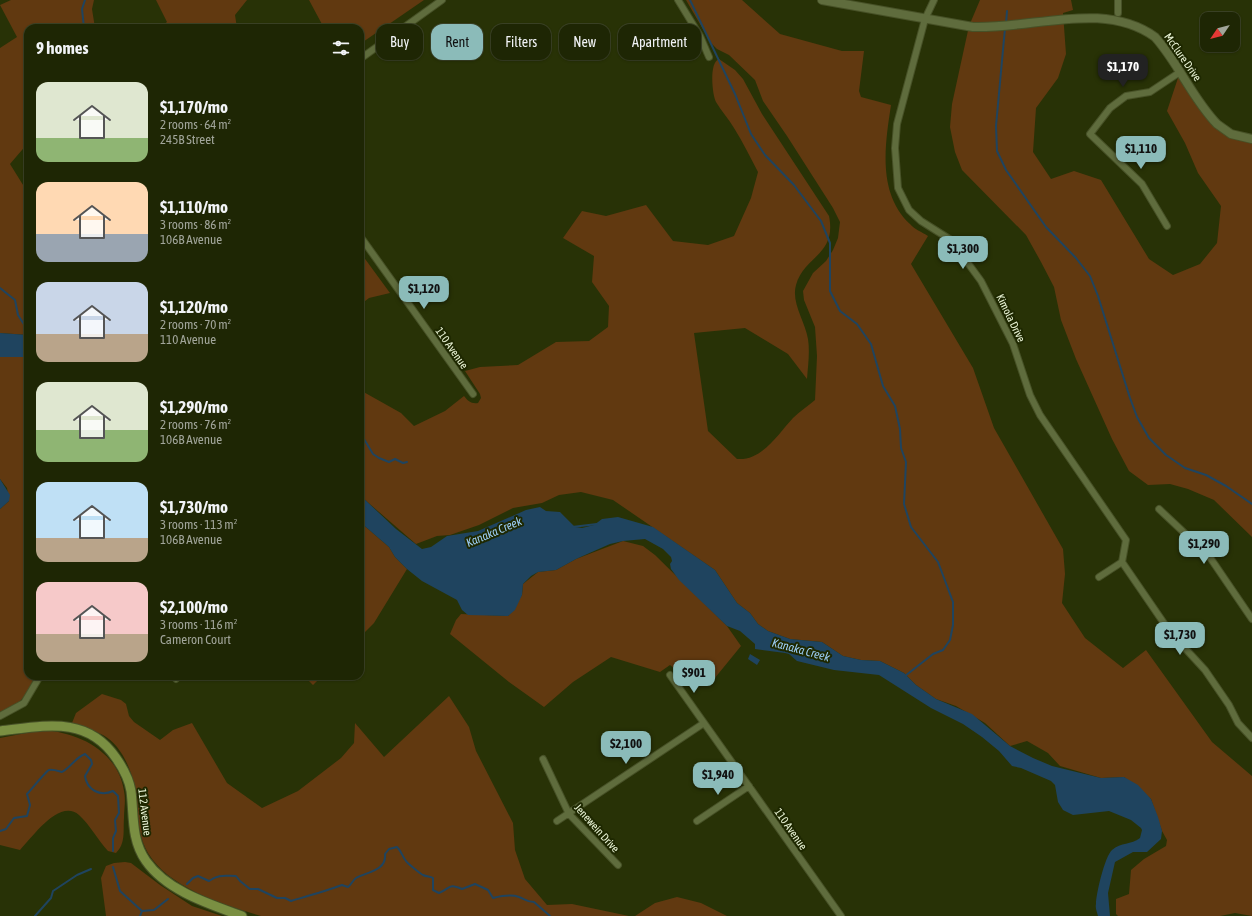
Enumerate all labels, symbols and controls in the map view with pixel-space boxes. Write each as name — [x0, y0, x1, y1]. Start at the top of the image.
north arrow — [1200, 12, 1240, 52]
map controls — [1200, 12, 1240, 52]
chip: Buy — [376, 24, 423, 60]
chip: Rent — [431, 24, 483, 60]
chip: Filters — [491, 24, 551, 60]
chip: New — [559, 24, 610, 60]
chip: Apartment — [618, 24, 701, 60]
street label: McClure Drive — [1162, 31, 1204, 83]
icon: filters — [330, 37, 352, 59]
text: 9 homes — [36, 38, 89, 58]
pin: $1,170 — [1090, 54, 1156, 88]
text: $1,170 — [1107, 59, 1139, 74]
text: $1,170/mo — [160, 97, 228, 117]
icon: home — [68, 98, 116, 146]
text: 2 rooms · 64 m² — [160, 117, 231, 132]
text: 245B Street — [160, 132, 215, 147]
pin: $1,110 — [1108, 136, 1174, 170]
text: $1,110 — [1125, 141, 1157, 156]
text: $1,110/mo — [160, 197, 228, 217]
icon: home — [68, 198, 116, 246]
text: 3 rooms · 86 m² — [160, 217, 231, 232]
text: 106B Avenue — [160, 232, 222, 247]
pin: $1,300 — [930, 236, 996, 270]
text: $1,300 — [947, 241, 979, 256]
pin: $1,120 — [391, 276, 457, 310]
text: $1,120 — [408, 281, 440, 296]
street label: Kimola Drive — [994, 292, 1028, 344]
text: $1,120/mo — [160, 297, 228, 317]
icon: home — [68, 298, 116, 346]
text: 2 rooms · 70 m² — [160, 317, 231, 332]
street label: 110 Avenue — [433, 325, 471, 371]
text: 110 Avenue — [160, 332, 216, 347]
text: $1,290/mo — [160, 397, 228, 417]
icon: home — [68, 398, 116, 446]
text: 2 rooms · 76 m² — [160, 417, 231, 432]
text: 106B Avenue — [160, 432, 222, 447]
text: $1,730/mo — [160, 497, 228, 517]
icon: home — [68, 498, 116, 546]
water label: Kanaka Creek — [464, 514, 525, 550]
text: 3 rooms · 113 m² — [160, 517, 237, 532]
pin: $1,290 — [1171, 531, 1237, 565]
text: 106B Avenue — [160, 532, 222, 547]
text: $1,290 — [1188, 536, 1220, 551]
text: $2,100/mo — [160, 597, 228, 617]
icon: home — [68, 598, 116, 646]
text: 3 rooms · 116 m² — [160, 617, 237, 632]
pin: $1,730 — [1147, 622, 1213, 656]
text: $1,730 — [1164, 627, 1196, 642]
text: Cameron Court — [160, 632, 231, 647]
water label: Kanaka Creek — [770, 636, 832, 665]
pin: $901 — [670, 660, 718, 694]
text: $901 — [682, 665, 706, 680]
pin: $2,100 — [593, 731, 659, 765]
text: $2,100 — [610, 736, 642, 751]
pin: $1,940 — [685, 762, 751, 796]
text: $1,940 — [702, 767, 734, 782]
street label: 112 Avenue — [136, 788, 154, 836]
street label: Jenewein Drive — [572, 801, 622, 855]
street label: 110 Avenue — [772, 806, 810, 852]

